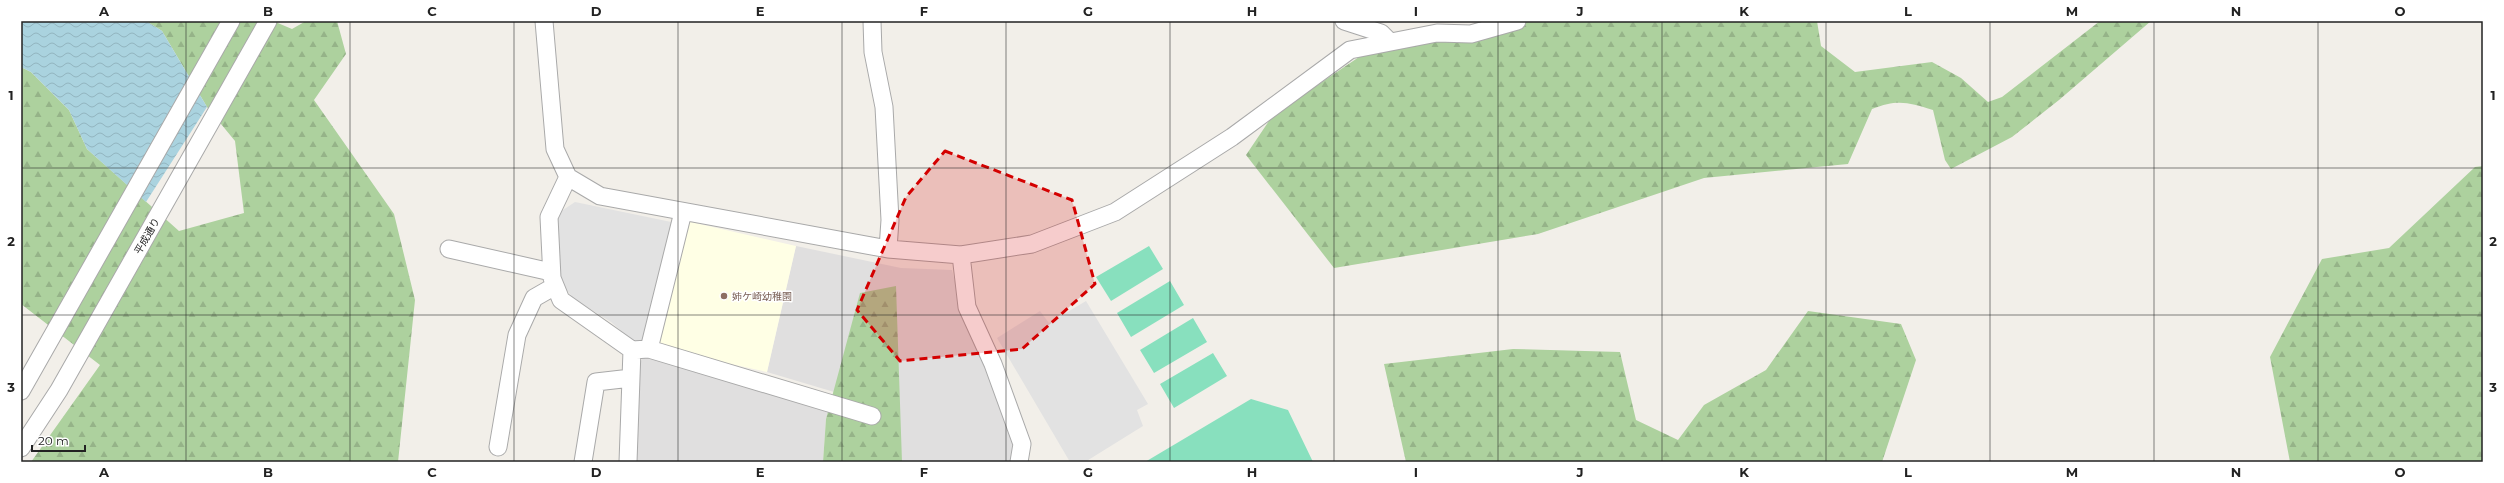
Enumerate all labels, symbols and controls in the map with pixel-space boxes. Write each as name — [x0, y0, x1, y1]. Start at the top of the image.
text: A — [98, 3, 110, 19]
text: B — [263, 3, 273, 19]
text: C — [427, 3, 437, 19]
text: D — [591, 3, 602, 19]
text: E — [756, 3, 765, 19]
text: F — [920, 3, 928, 19]
text: G — [1083, 3, 1093, 19]
text: H — [1247, 3, 1257, 19]
text: I — [1414, 3, 1418, 19]
text: J — [1575, 3, 1584, 19]
text: K — [1739, 3, 1749, 19]
text: L — [1904, 3, 1912, 19]
text: M — [2066, 3, 2078, 19]
text: N — [2231, 3, 2241, 19]
text: O — [2395, 3, 2406, 19]
text: 1 — [8, 87, 14, 103]
text: 1 — [2490, 87, 2496, 103]
street label: 平成通り — [131, 215, 163, 257]
text: 2 — [7, 233, 15, 249]
text: 2 — [2489, 233, 2497, 249]
place label: 姉ケ崎幼稚園 — [732, 290, 792, 303]
marker: 姉ケ崎幼稚園 — [719, 291, 729, 301]
text: 3 — [6, 379, 15, 395]
text: 3 — [2488, 379, 2497, 395]
scale bar — [32, 427, 85, 453]
text: 20 m — [38, 433, 69, 448]
text: A — [98, 464, 110, 480]
text: B — [263, 464, 273, 480]
text: C — [427, 464, 437, 480]
text: D — [591, 464, 602, 480]
text: E — [756, 464, 765, 480]
text: F — [920, 464, 928, 480]
text: G — [1083, 464, 1093, 480]
text: H — [1247, 464, 1257, 480]
text: I — [1414, 464, 1418, 480]
text: J — [1575, 464, 1584, 480]
text: K — [1739, 464, 1749, 480]
text: L — [1904, 464, 1912, 480]
text: M — [2066, 464, 2078, 480]
text: N — [2231, 464, 2241, 480]
text: O — [2395, 464, 2406, 480]

